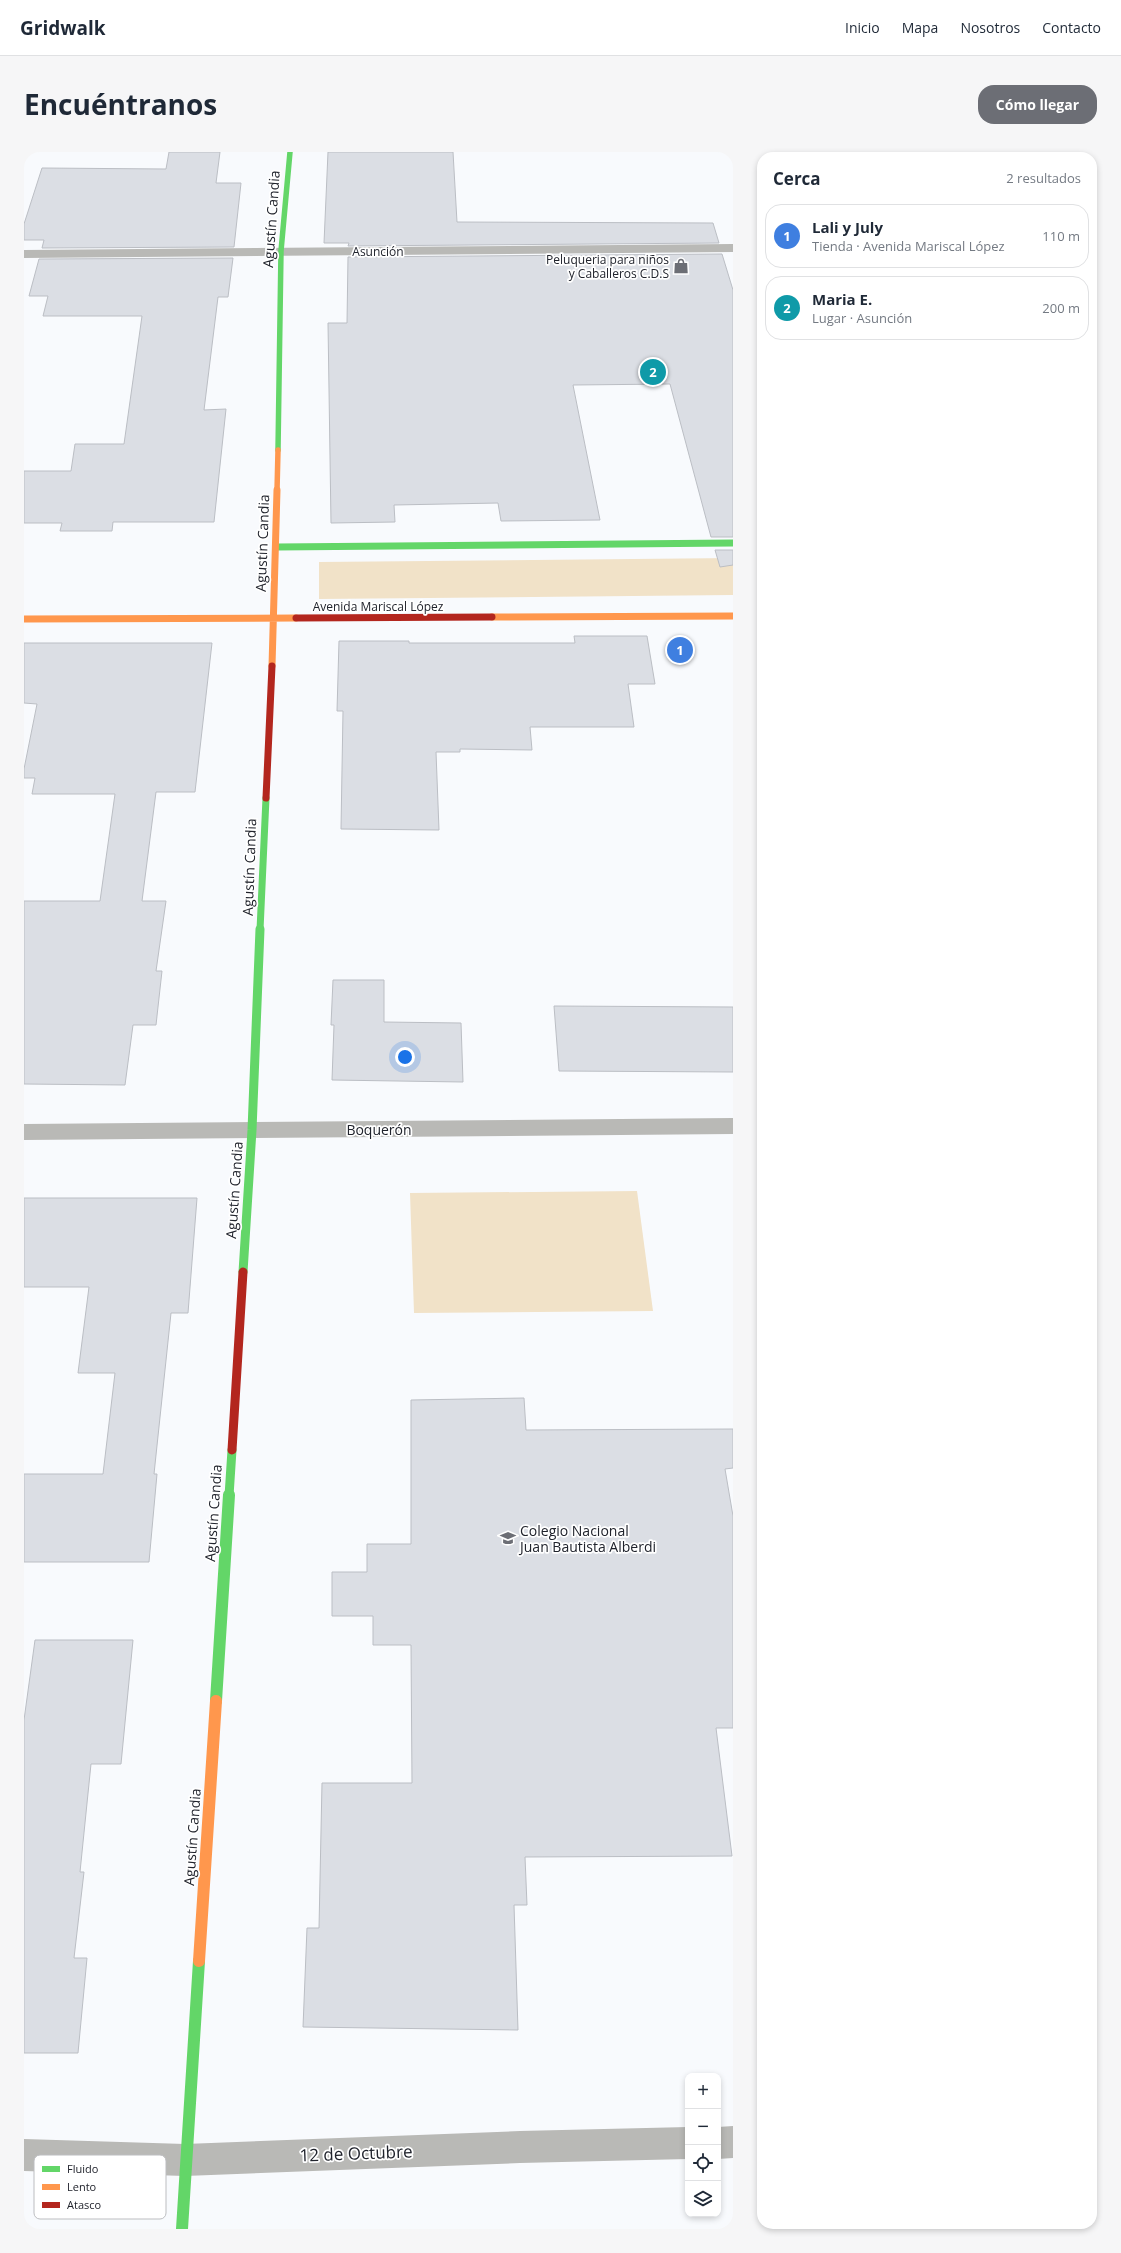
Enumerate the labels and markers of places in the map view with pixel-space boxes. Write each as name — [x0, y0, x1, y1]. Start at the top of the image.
place label: Peluqueria para niños y Caballeros C.D.S — [546, 251, 669, 282]
shop icon: Peluqueria para niños y Caballeros C.D.S — [672, 257, 690, 275]
pin: 2 — [640, 357, 666, 387]
pin: 1 — [667, 635, 693, 665]
place label: Colegio Nacional Juan Bautista Alberdi — [518, 1521, 656, 1556]
school or university icon: Colegio Nacional Juan Bautista Alberdi — [499, 1529, 517, 1547]

